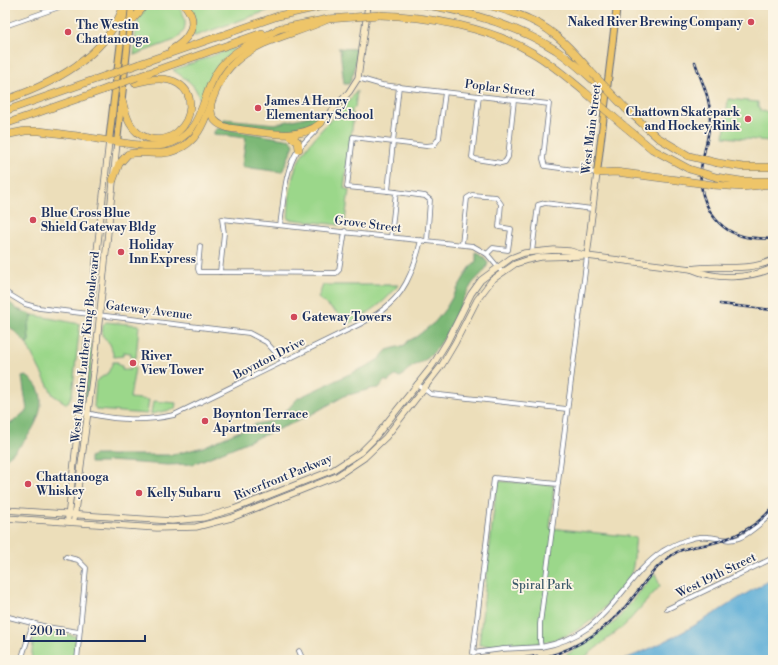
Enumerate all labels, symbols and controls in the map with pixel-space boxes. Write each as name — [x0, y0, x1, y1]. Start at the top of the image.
place label: Naked River Brewing Company — [568, 15, 744, 30]
marker: Naked River Brewing Company — [746, 17, 756, 27]
place label: The Westin Chattanooga — [76, 18, 149, 47]
marker: The Westin Chattanooga — [63, 27, 73, 37]
street label: Poplar Street — [464, 77, 537, 100]
street label: West Main Street — [578, 82, 605, 176]
place label: James A Henry Elementary School — [264, 94, 373, 123]
marker: James A Henry Elementary School — [253, 103, 263, 113]
place label: Chattown Skatepark and Hockey Rink — [626, 105, 741, 134]
marker: Chattown Skatepark and Hockey Rink — [743, 114, 753, 124]
place label: Blue Cross Blue Shield Gateway Bldg — [41, 206, 157, 235]
street label: Grove Street — [334, 213, 403, 236]
marker: Blue Cross Blue Shield Gateway Bldg — [28, 215, 38, 225]
place label: Holiday Inn Express — [129, 238, 196, 267]
marker: Holiday Inn Express — [116, 247, 126, 257]
street label: West Martin Luther King Boulevard — [68, 250, 103, 444]
street label: Gateway Avenue — [105, 298, 193, 323]
place label: Gateway Towers — [302, 310, 392, 325]
marker: Gateway Towers — [289, 312, 299, 322]
street label: Boynton Drive — [230, 334, 308, 384]
place label: River View Tower — [140, 349, 204, 378]
marker: River View Tower — [128, 358, 138, 368]
place label: Boynton Terrace Apartments — [212, 407, 309, 436]
marker: Boynton Terrace Apartments — [200, 416, 210, 426]
street label: Riverfront Parkway — [232, 451, 335, 504]
place label: Chattanooga Whiskey — [35, 470, 109, 499]
marker: Chattanooga Whiskey — [23, 479, 33, 489]
place label: Kelly Subaru — [147, 486, 221, 501]
marker: Kelly Subaru — [134, 488, 144, 498]
street label: West 19th Street — [673, 549, 759, 602]
park label: Spiral Park — [512, 578, 573, 593]
scale bar — [24, 617, 145, 643]
text: 200 m — [30, 624, 66, 639]

